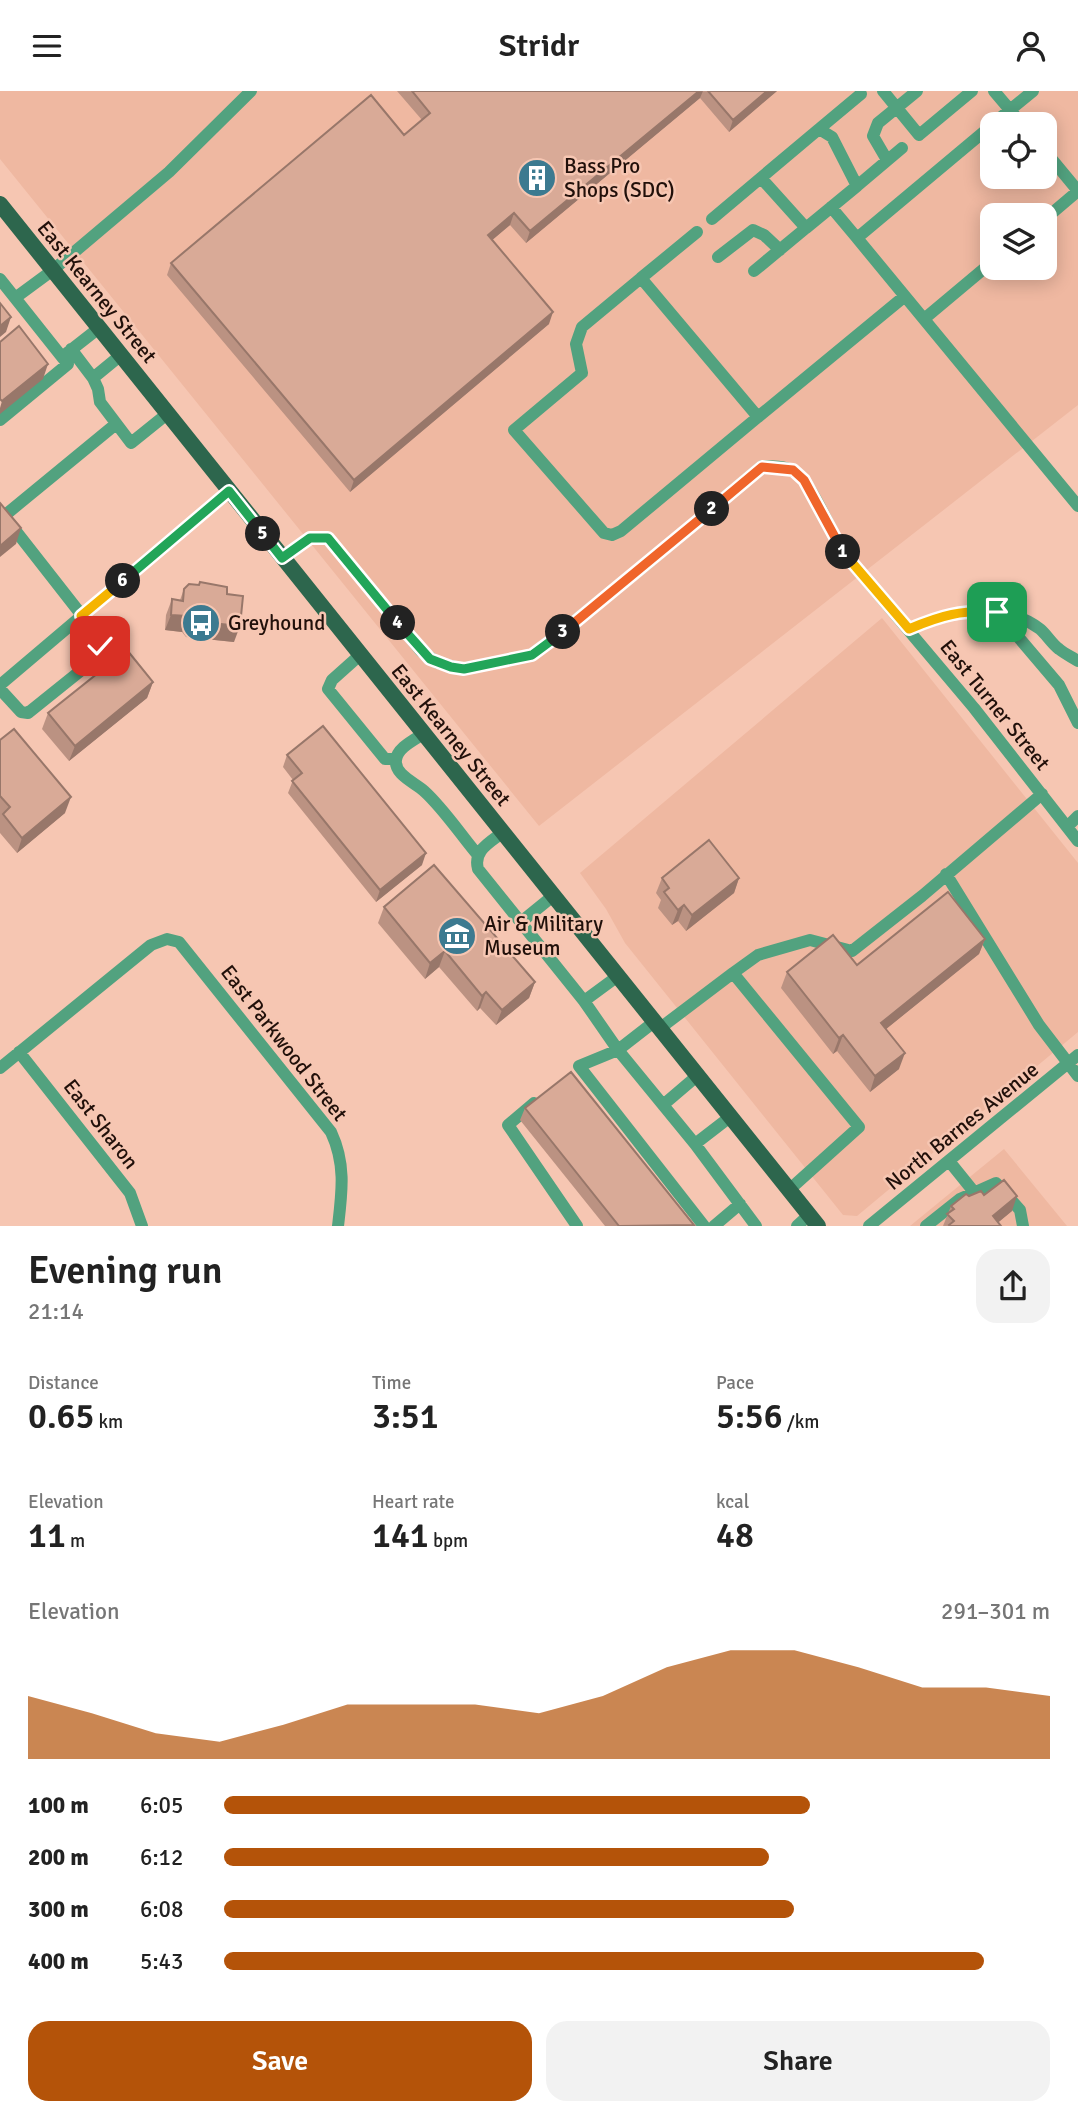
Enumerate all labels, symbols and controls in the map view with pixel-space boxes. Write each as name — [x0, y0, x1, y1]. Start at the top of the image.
text: Stridr — [499, 26, 579, 65]
icon: menu — [28, 27, 66, 65]
icon: person — [1012, 27, 1050, 65]
map controls — [980, 112, 1057, 280]
button: locate — [980, 112, 1057, 189]
place label: Bass Pro Shops (SDC) — [564, 153, 675, 203]
building icon: Bass Pro Shops (SDC) — [516, 157, 558, 199]
button: layers — [980, 203, 1057, 280]
street label: East Kearney Street — [32, 216, 162, 368]
pin: 2 — [694, 491, 730, 527]
text: 2 — [706, 496, 717, 520]
pin: 5 — [246, 517, 280, 551]
text: 5 — [257, 521, 268, 545]
pin: 1 — [826, 535, 860, 569]
text: 1 — [837, 539, 848, 563]
pin: 6 — [106, 563, 140, 599]
text: 6 — [117, 568, 128, 592]
pin — [967, 582, 1027, 642]
icon: arrive — [978, 593, 1016, 631]
bus stop icon: Greyhound — [180, 602, 222, 644]
pin: 4 — [380, 605, 416, 641]
place label: Greyhound — [228, 610, 325, 636]
text: 4 — [392, 610, 403, 634]
pin: 3 — [546, 615, 580, 649]
pin — [70, 616, 130, 676]
text: 3 — [557, 619, 568, 643]
icon: check — [81, 627, 119, 665]
street label: East Turner Street — [934, 635, 1056, 775]
street label: East Kearney Street — [386, 659, 516, 811]
place label: Air & Military Museum — [484, 911, 603, 961]
museum icon: Air & Military Museum — [436, 915, 478, 957]
street label: East Parkwood Street — [215, 960, 353, 1126]
street label: North Barnes Avenue — [880, 1056, 1044, 1196]
street label: East Sharon — [58, 1074, 144, 1174]
text: Evening run — [28, 1247, 222, 1294]
button: share — [976, 1249, 1050, 1323]
text: 21:14 — [28, 1297, 84, 1326]
text: Distance — [28, 1371, 99, 1395]
text: Time — [372, 1371, 411, 1395]
text: Pace — [716, 1371, 754, 1395]
text: 0.65 — [28, 1395, 94, 1438]
text: 3:51 — [372, 1395, 439, 1438]
text: 5:56 — [716, 1395, 783, 1438]
text: km — [94, 1410, 123, 1434]
text: /km — [783, 1410, 819, 1434]
text: Elevation — [28, 1490, 104, 1514]
text: Heart rate — [372, 1490, 454, 1514]
text: kcal — [716, 1490, 749, 1514]
text: 11 — [28, 1514, 66, 1557]
text: 141 — [372, 1514, 429, 1557]
text: 48 — [716, 1514, 754, 1557]
text: m — [66, 1529, 85, 1553]
text: bpm — [429, 1529, 468, 1553]
text: Elevation — [28, 1597, 120, 1626]
text: 291–301 m — [941, 1597, 1050, 1626]
text: 100 m — [28, 1791, 89, 1820]
text: 6:05 — [140, 1791, 183, 1820]
text: 200 m — [28, 1843, 89, 1872]
text: 6:12 — [140, 1843, 183, 1872]
text: 300 m — [28, 1895, 89, 1924]
text: 6:08 — [140, 1895, 183, 1924]
text: 400 m — [28, 1947, 89, 1976]
text: 5:43 — [140, 1947, 183, 1976]
button: Save — [28, 2021, 532, 2101]
button: Share — [546, 2021, 1050, 2101]

